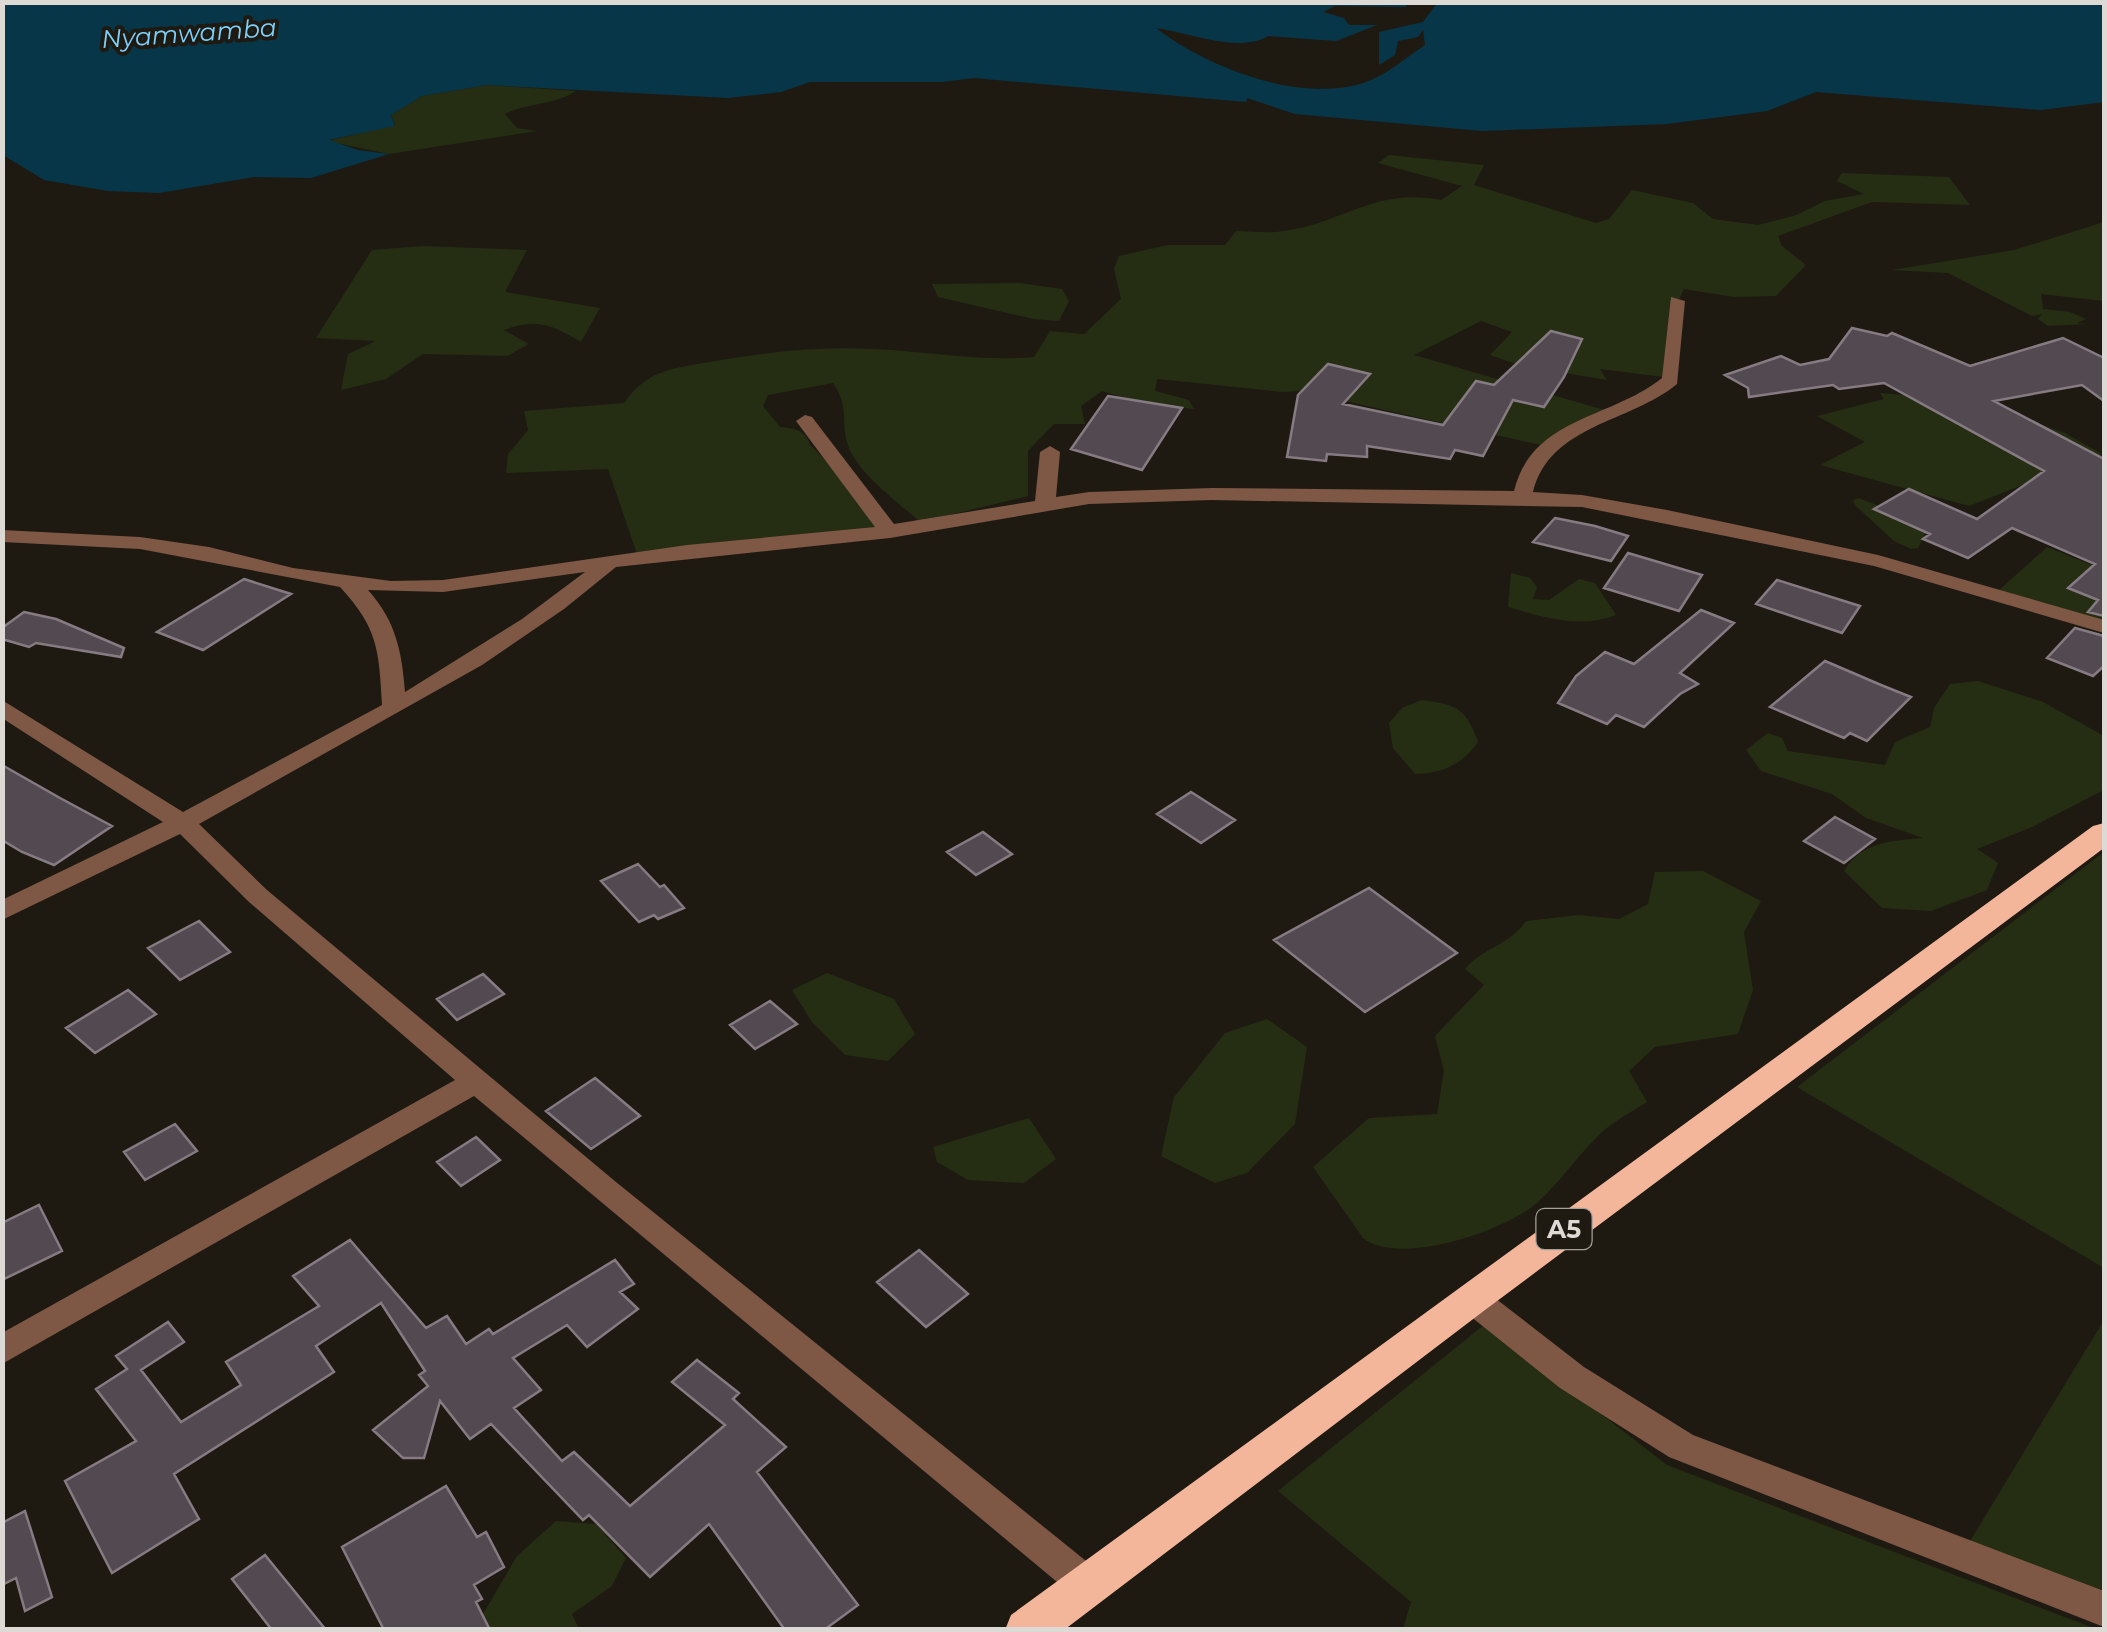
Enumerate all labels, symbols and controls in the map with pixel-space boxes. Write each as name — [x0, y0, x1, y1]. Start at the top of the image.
water label: Nyamwamba — [100, 12, 278, 54]
road number: A5 — [1536, 1209, 1592, 1249]

